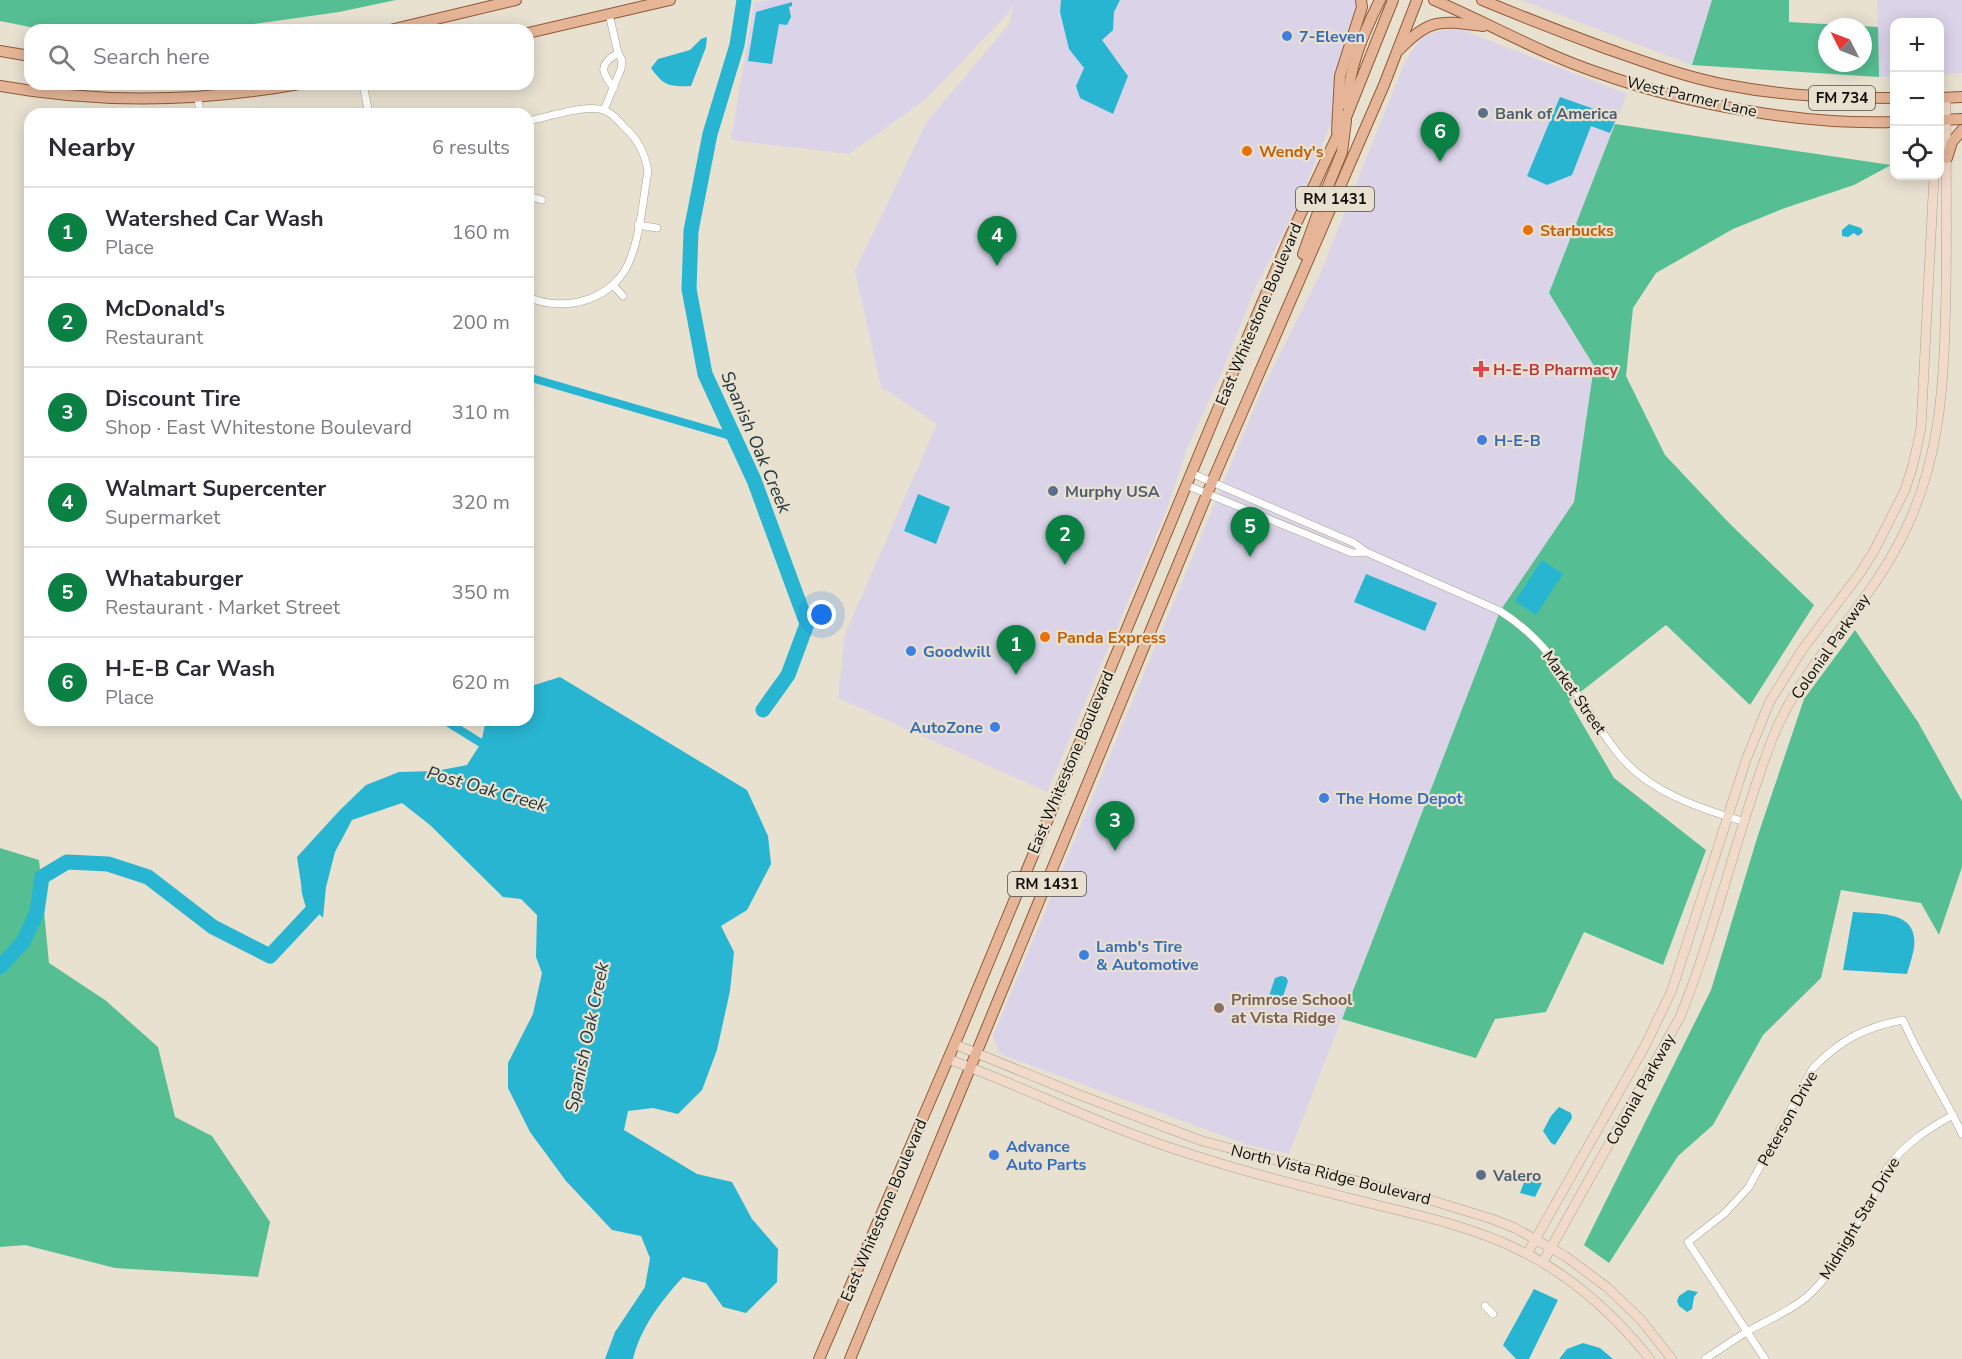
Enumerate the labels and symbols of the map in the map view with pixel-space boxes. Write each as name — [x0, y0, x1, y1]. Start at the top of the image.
north arrow — [1818, 18, 1872, 72]
place label: 7-Eleven — [1299, 26, 1365, 48]
marker: 7-Eleven — [1280, 29, 1294, 43]
street label: West Parmer Lane — [1624, 71, 1759, 123]
road number: FM 734 — [1809, 86, 1875, 110]
place label: Bank of America — [1495, 103, 1618, 125]
marker: Bank of America — [1476, 106, 1490, 120]
pin: 6 — [1420, 112, 1460, 162]
place label: Wendy's — [1259, 141, 1324, 163]
marker: Wendy's — [1240, 144, 1254, 158]
road number: RM 1431 — [1296, 187, 1374, 211]
pin: 4 — [978, 216, 1016, 266]
street label: East Whitestone Boulevard — [1210, 220, 1307, 409]
place label: Starbucks — [1540, 220, 1614, 242]
marker: Starbucks — [1521, 223, 1535, 237]
place label: H-E-B Pharmacy — [1493, 359, 1618, 381]
marker: H-E-B Pharmacy — [1474, 362, 1488, 376]
water label: Spanish Oak Creek — [715, 367, 797, 518]
place label: H-E-B — [1494, 430, 1541, 452]
marker: H-E-B — [1475, 433, 1489, 447]
place label: Murphy USA — [1065, 481, 1160, 503]
marker: Murphy USA — [1046, 484, 1060, 498]
pin: 5 — [1230, 508, 1270, 557]
pin: 2 — [1046, 516, 1084, 565]
street label: Colonial Parkway — [1786, 589, 1876, 704]
your location — [807, 600, 836, 629]
pin: 1 — [996, 626, 1036, 675]
place label: Panda Express — [1057, 627, 1166, 649]
marker: Panda Express — [1038, 630, 1052, 644]
place label: Goodwill — [923, 641, 991, 663]
marker: Goodwill — [904, 644, 918, 658]
street label: Market Street — [1537, 646, 1611, 739]
street label: East Whitestone Boulevard — [1022, 668, 1119, 857]
place label: AutoZone — [910, 717, 983, 739]
marker: AutoZone — [988, 720, 1002, 734]
water label: Post Oak Creek — [424, 760, 551, 818]
place label: The Home Depot — [1336, 788, 1463, 810]
marker: The Home Depot — [1317, 791, 1331, 805]
pin: 3 — [1096, 802, 1134, 851]
road number: RM 1431 — [1008, 872, 1086, 896]
place label: Lamb's Tire & Automotive — [1096, 936, 1199, 976]
marker: Lamb's Tire & Automotive — [1077, 948, 1091, 962]
water label: Spanish Oak Creek — [559, 959, 615, 1114]
place label: Primrose School at Vista Ridge — [1231, 989, 1352, 1029]
marker: Primrose School at Vista Ridge — [1212, 1001, 1226, 1015]
street label: Colonial Parkway — [1601, 1029, 1681, 1149]
street label: Peterson Drive — [1753, 1067, 1823, 1170]
street label: East Whitestone Boulevard — [835, 1116, 932, 1305]
place label: Advance Auto Parts — [1006, 1136, 1086, 1176]
street label: North Vista Ridge Boulevard — [1229, 1139, 1433, 1210]
marker: Advance Auto Parts — [987, 1148, 1001, 1162]
street label: Midnight Star Drive — [1815, 1153, 1905, 1284]
place label: Valero — [1492, 1165, 1541, 1187]
marker: Valero — [1474, 1168, 1488, 1182]

